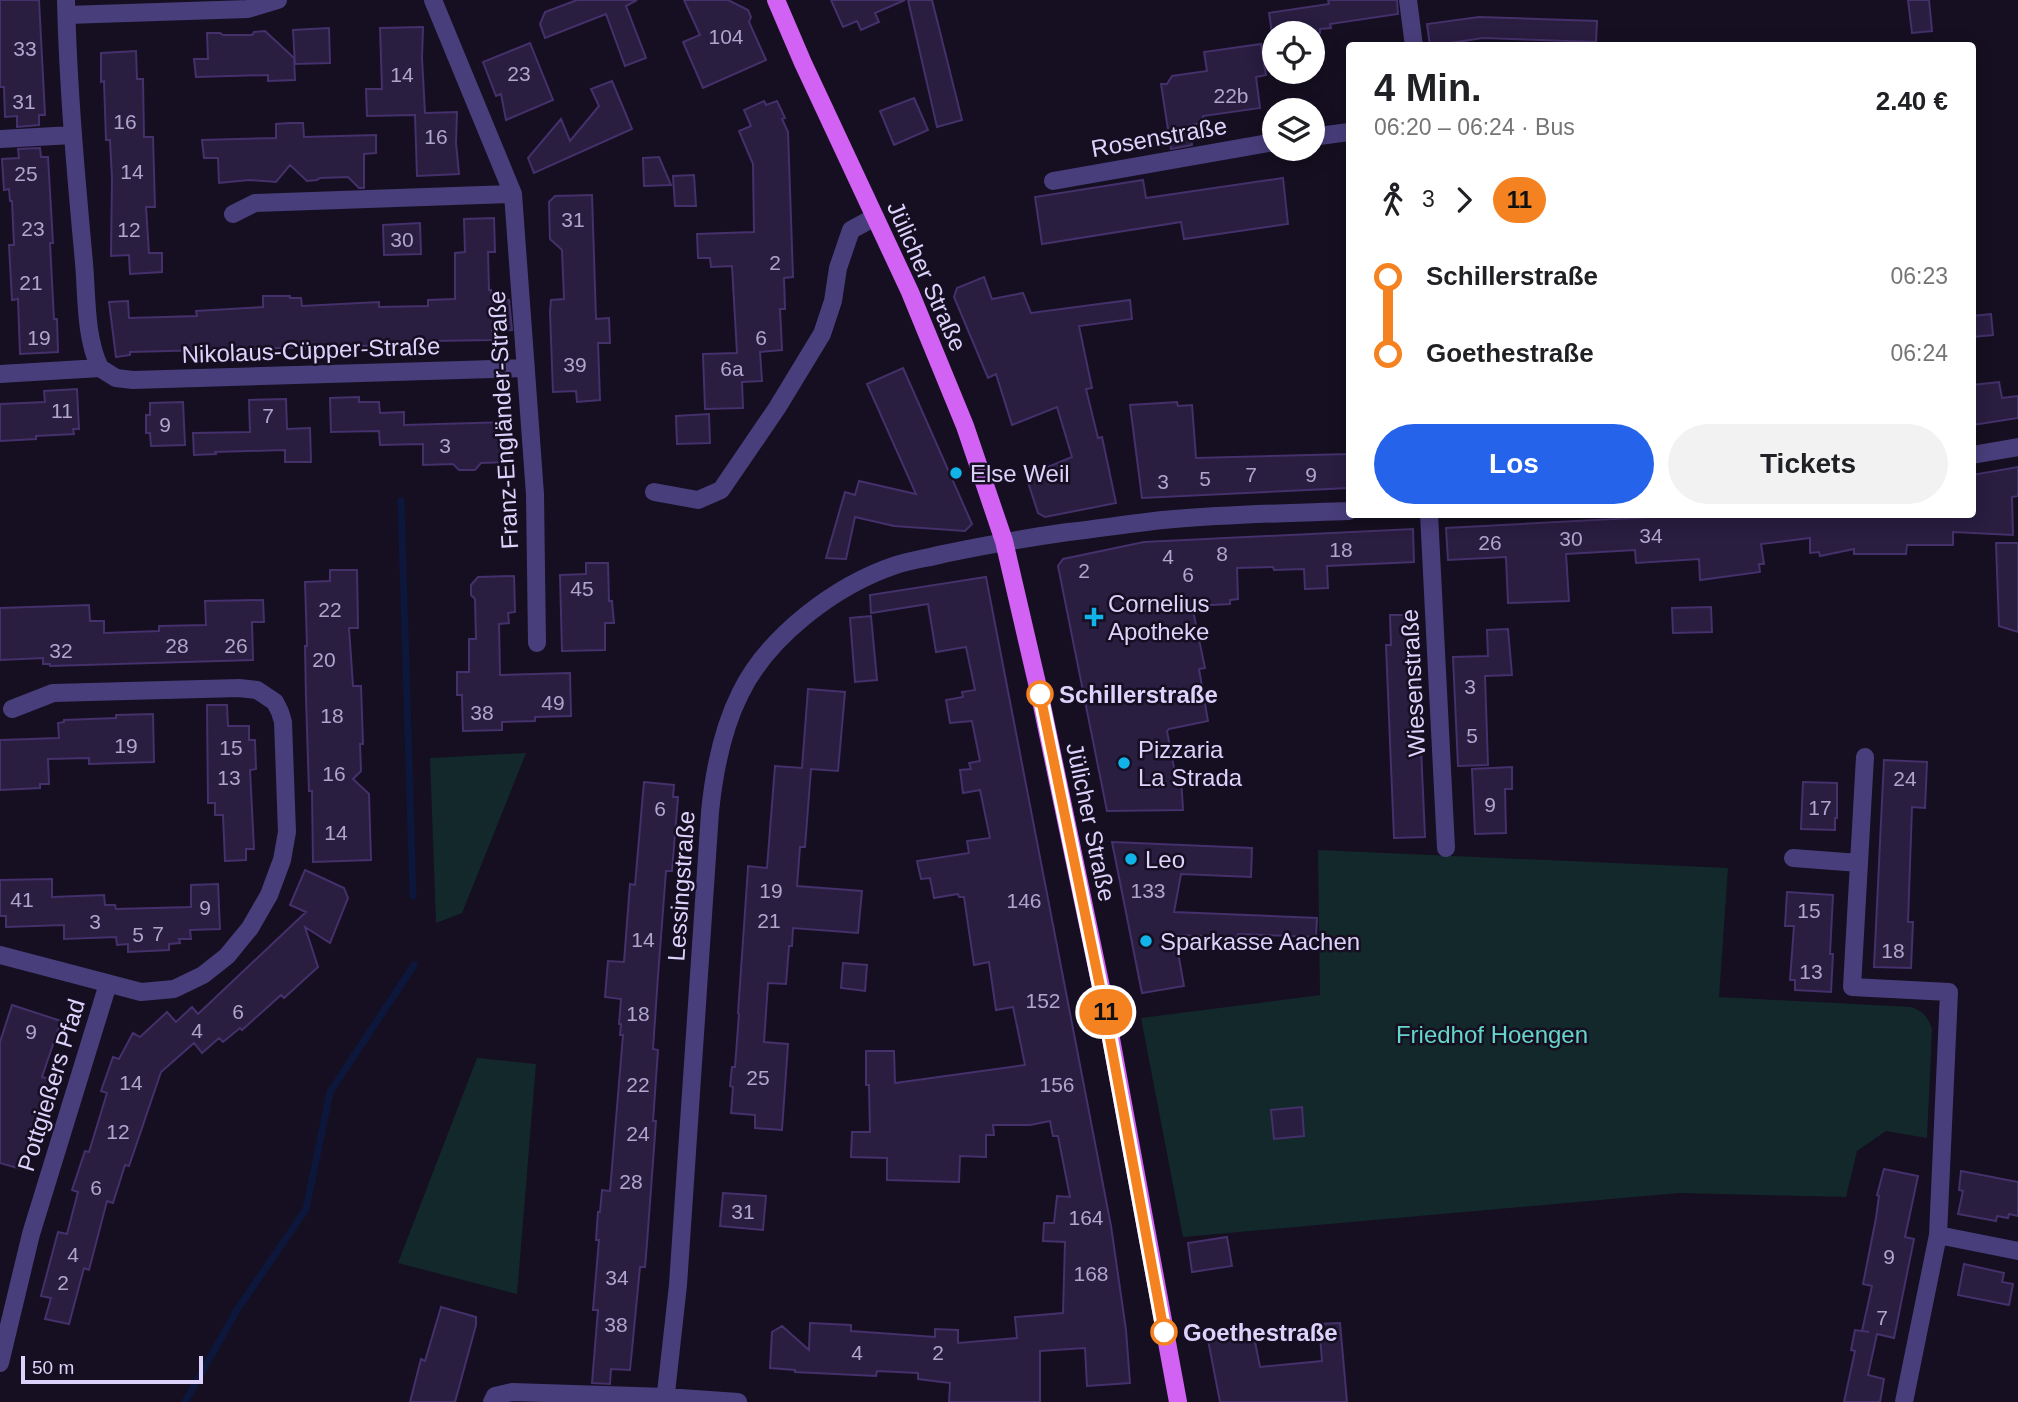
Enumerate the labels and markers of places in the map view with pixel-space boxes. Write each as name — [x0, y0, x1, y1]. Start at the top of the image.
place label: Else Weil — [970, 460, 1070, 487]
marker: Else Weil — [948, 465, 964, 481]
place label: Cornelius Apotheke — [1108, 590, 1209, 645]
marker: Cornelius Apotheke — [1086, 609, 1102, 625]
marker: Schillerstraße — [1027, 681, 1053, 707]
place label: Schillerstraße — [1059, 681, 1218, 708]
place label: Pizzaria La Strada — [1138, 736, 1243, 791]
marker: Pizzaria La Strada — [1116, 755, 1132, 771]
place label: Leo — [1145, 846, 1185, 873]
marker: Leo — [1123, 851, 1139, 867]
place label: Sparkasse Aachen — [1160, 928, 1360, 955]
marker: Sparkasse Aachen — [1138, 933, 1154, 949]
marker: Goethestraße — [1151, 1319, 1177, 1345]
place label: Goethestraße — [1183, 1319, 1338, 1346]

